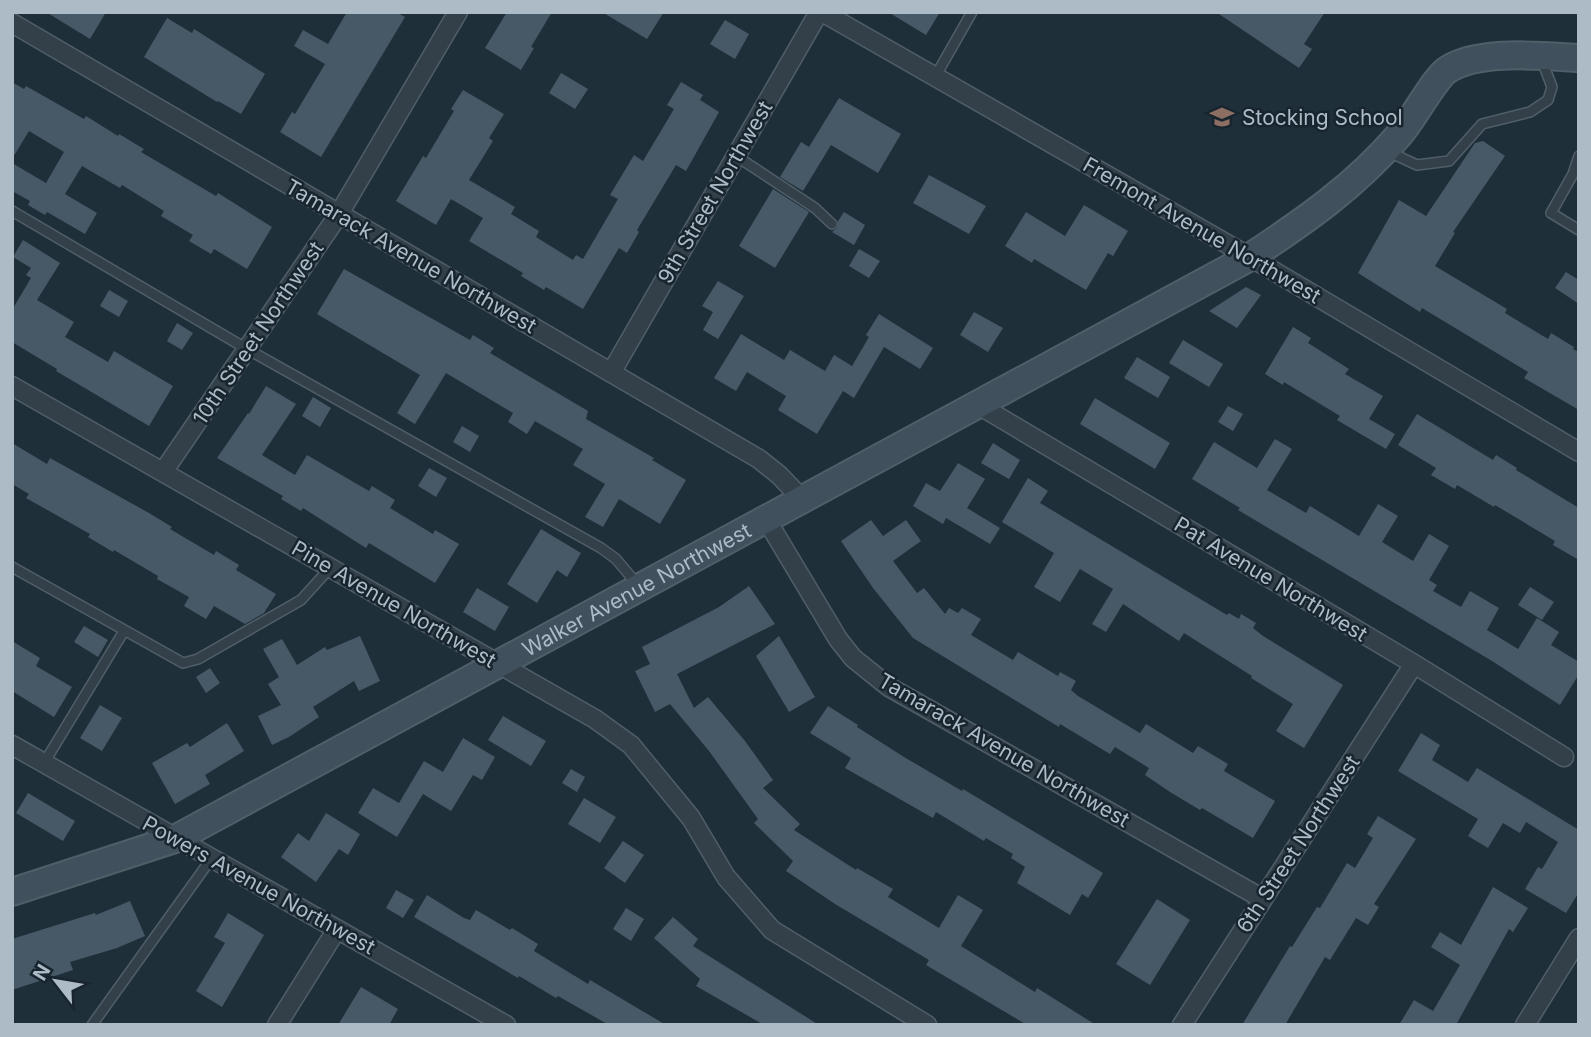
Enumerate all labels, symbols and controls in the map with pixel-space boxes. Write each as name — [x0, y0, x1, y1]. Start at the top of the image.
street label: 9th Street Northwest — [653, 96, 778, 288]
school or university icon: Stocking School — [1208, 103, 1236, 131]
place label: Stocking School — [1242, 105, 1403, 130]
street label: Fremont Avenue Northwest — [1079, 152, 1325, 308]
street label: Tamarack Avenue Northwest — [281, 174, 541, 338]
street label: 10th Street Northwest — [187, 237, 329, 429]
street label: Pat Avenue Northwest — [1170, 511, 1372, 647]
street label: Walker Avenue Northwest — [518, 517, 755, 661]
street label: Pine Avenue Northwest — [287, 535, 501, 673]
street label: Tamarack Avenue Northwest — [874, 668, 1134, 832]
street label: 6th Street Northwest — [1231, 751, 1365, 937]
street label: Powers Avenue Northwest — [138, 811, 380, 960]
north arrow — [21, 946, 91, 1016]
text: N — [28, 960, 55, 985]

